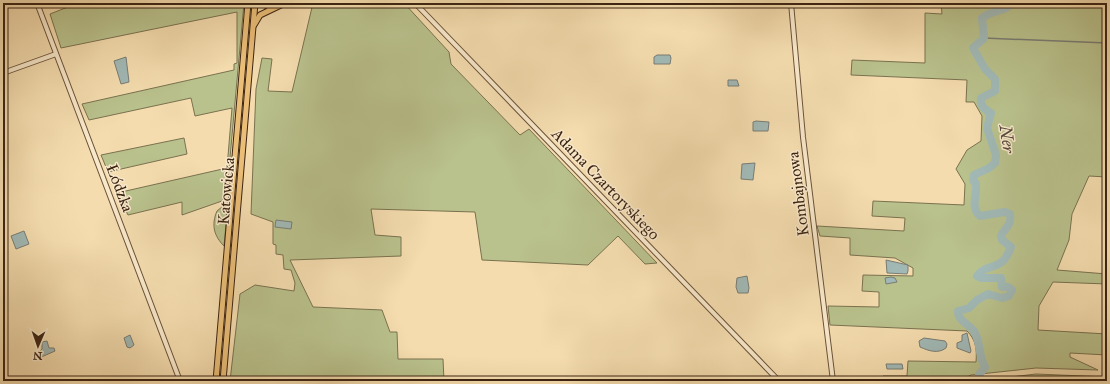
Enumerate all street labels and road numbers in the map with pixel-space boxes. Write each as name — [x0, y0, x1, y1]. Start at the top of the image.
street label: Adama Czartoryskiego — [547, 124, 664, 244]
street label: Kombajnowa — [783, 150, 813, 237]
street label: Katowicka — [214, 156, 238, 226]
street label: Łódzka — [102, 161, 138, 215]

